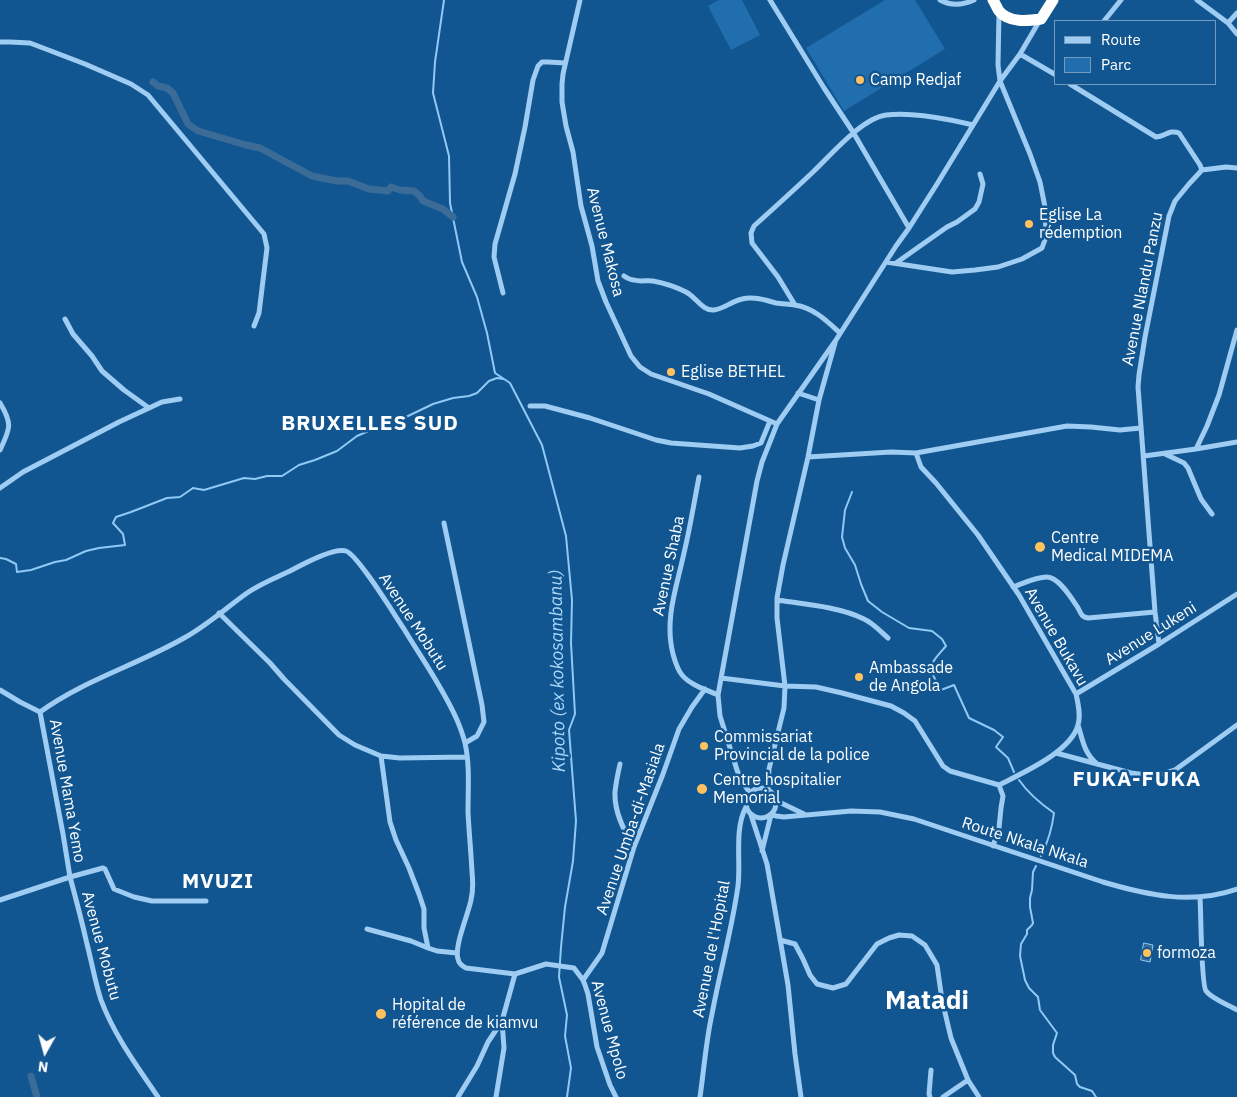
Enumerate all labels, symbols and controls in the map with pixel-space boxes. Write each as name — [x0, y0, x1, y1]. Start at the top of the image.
legend — [1054, 20, 1217, 85]
text: Route — [1101, 30, 1141, 49]
text: Parc — [1101, 55, 1131, 74]
place label: Camp Redjaf — [870, 70, 961, 90]
marker: Camp Redjaf — [854, 74, 866, 86]
street label: Avenue Makosa — [582, 185, 628, 299]
place label: Eglise La rédemption — [1039, 205, 1122, 243]
street label: Avenue Nlandu Panzu — [1119, 210, 1167, 368]
marker: Eglise La rédemption — [1023, 218, 1035, 230]
place label: Eglise BETHEL — [681, 362, 785, 382]
marker: Eglise BETHEL — [665, 366, 677, 378]
district label: BRUXELLES SUD — [280, 411, 460, 437]
street label: Avenue Shaba — [649, 514, 689, 618]
place label: Centre Medical MIDEMA — [1051, 528, 1173, 566]
marker: Centre Medical MIDEMA — [1033, 540, 1047, 554]
water label: Kipoto (ex kokosambanu) — [545, 569, 571, 773]
street label: Avenue Mobutu — [374, 570, 452, 674]
street label: Avenue Bukavu — [1020, 584, 1092, 690]
street label: Avenue Lukeni — [1102, 598, 1200, 670]
place label: Ambassade de Angola — [869, 658, 953, 696]
marker: Ambassade de Angola — [853, 671, 865, 683]
street label: Avenue Mama Yemo — [45, 718, 89, 864]
place label: Commissariat Provincial de la police — [714, 727, 870, 765]
street label: Avenue Umba-di-Masiala — [593, 740, 669, 918]
marker: Commissariat Provincial de la police — [698, 740, 710, 752]
district label: FUKA-FUKA — [1071, 767, 1203, 793]
place label: Centre hospitalier Memorial — [713, 770, 841, 808]
marker: Centre hospitalier Memorial — [695, 782, 709, 796]
street label: Route Nkala Nkala — [959, 813, 1091, 873]
district label: MVUZI — [181, 869, 255, 895]
street label: Avenue de l'Hopital — [689, 879, 735, 1019]
street label: Avenue Mobutu — [77, 889, 125, 1003]
place label: formoza — [1157, 943, 1216, 963]
marker: formoza — [1141, 947, 1153, 959]
street label: Avenue Mpolo — [587, 978, 631, 1082]
district label: Matadi — [885, 985, 969, 1017]
place label: Hopital de référence de kiamvu — [392, 995, 538, 1033]
marker: Hopital de référence de kiamvu — [374, 1007, 388, 1021]
north arrow — [20, 1027, 70, 1077]
text: N — [37, 1057, 49, 1076]

